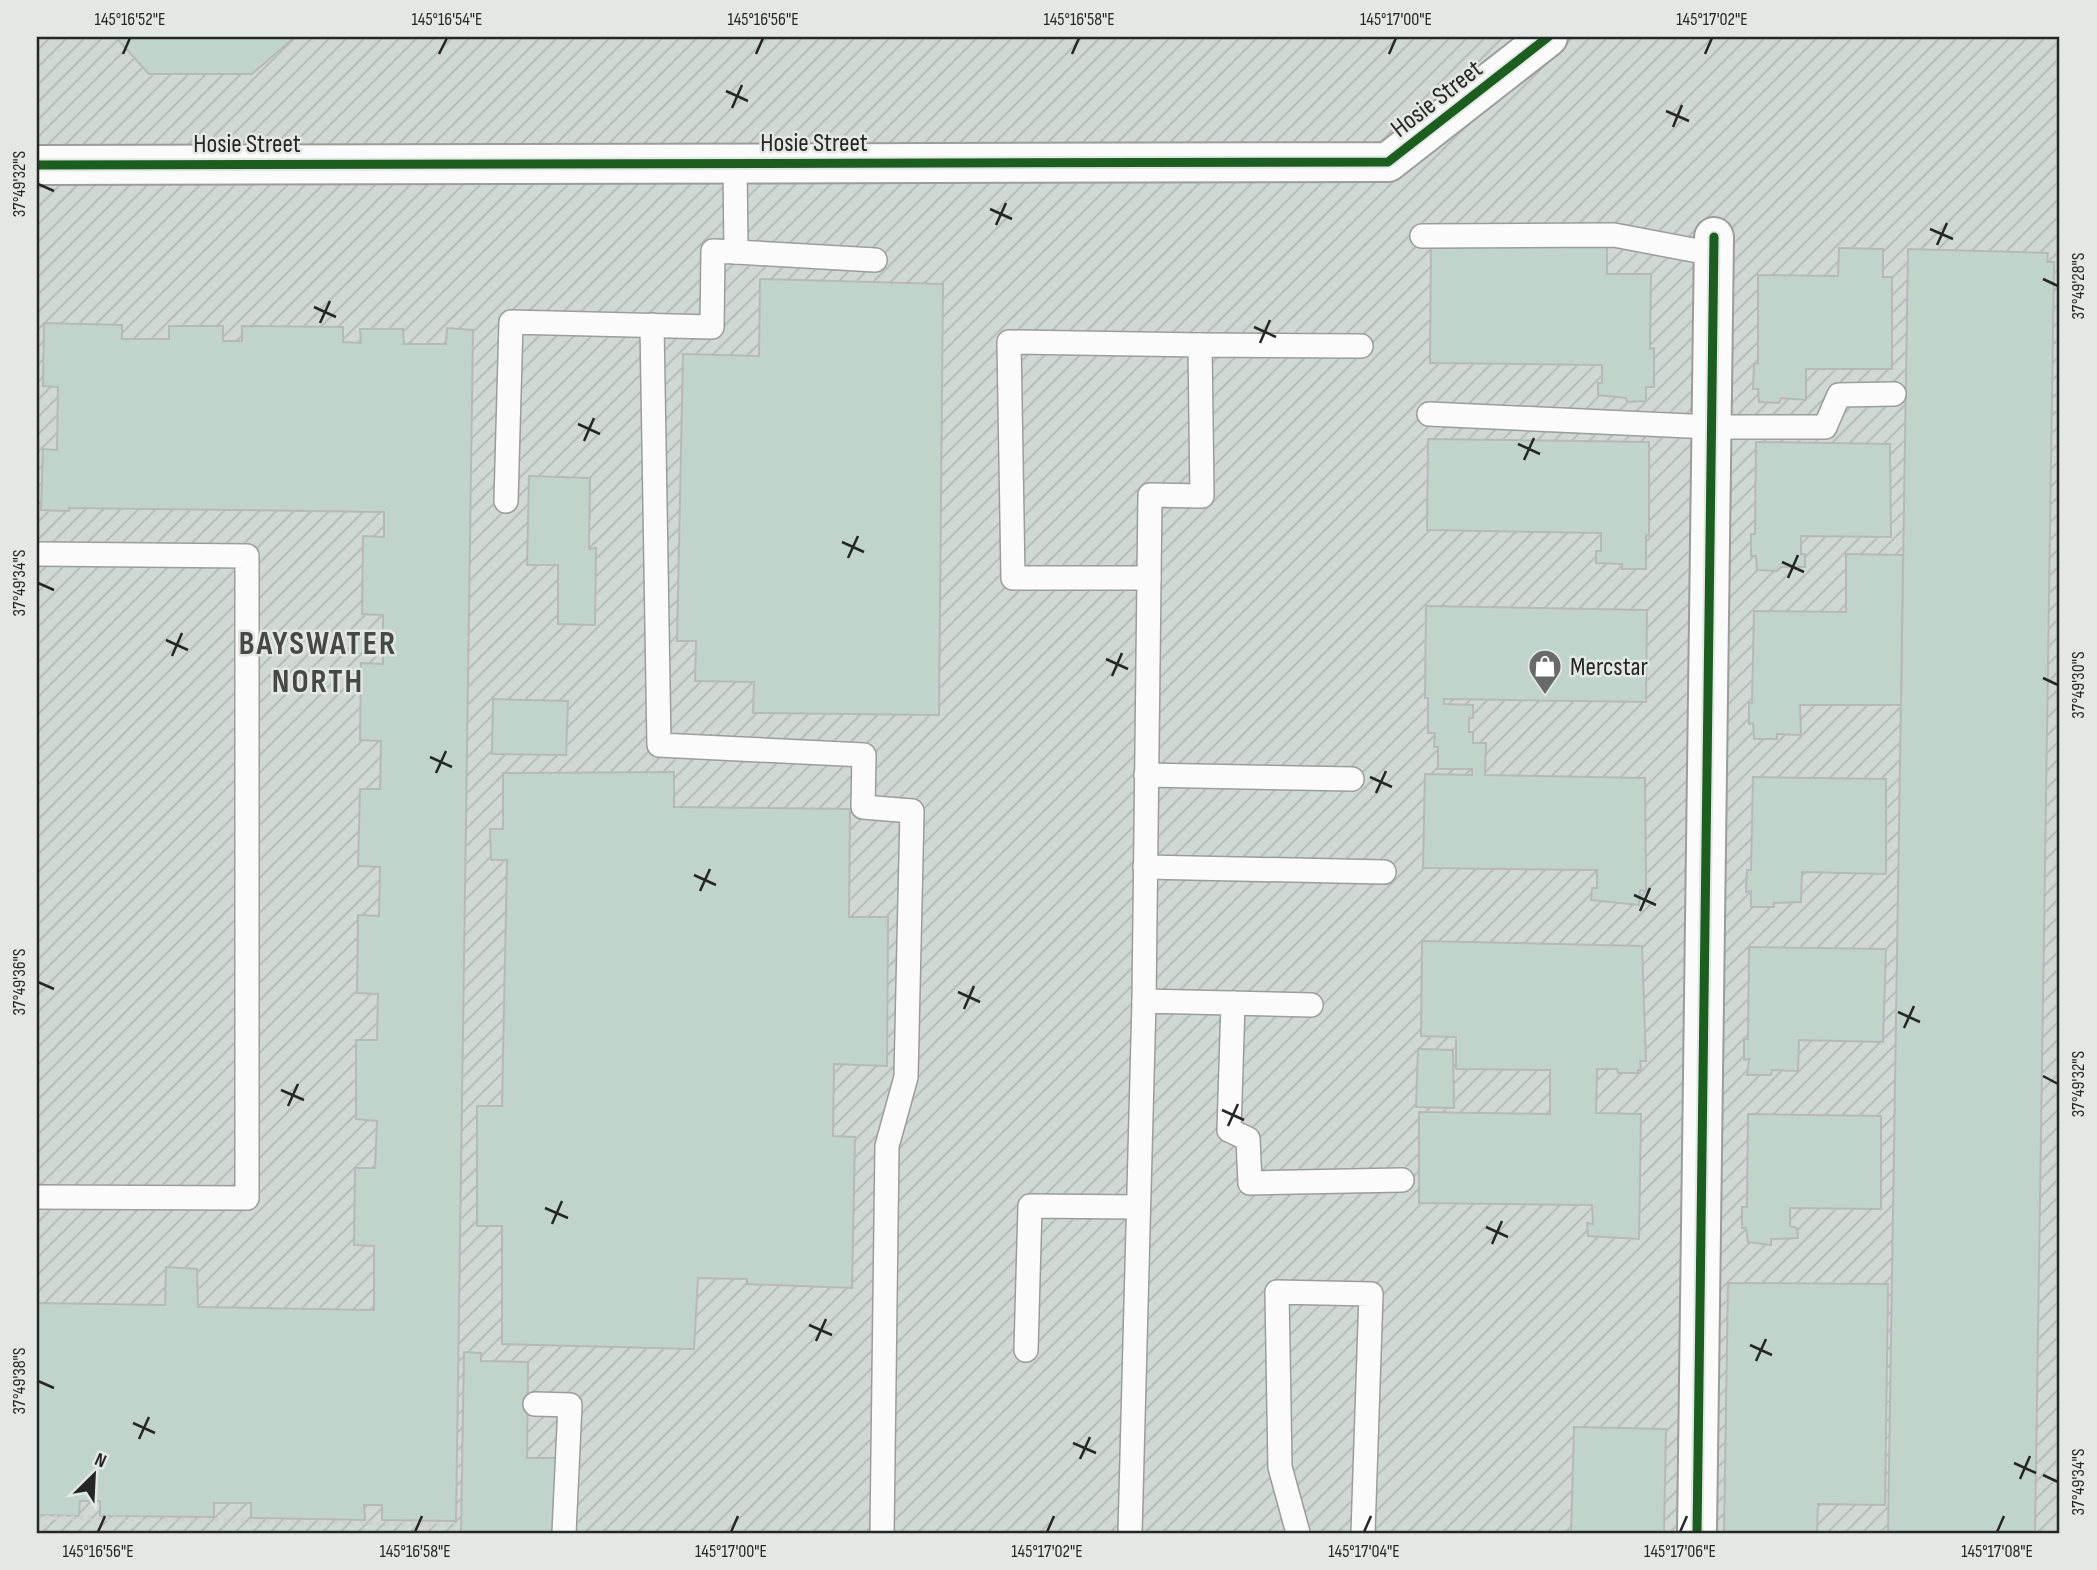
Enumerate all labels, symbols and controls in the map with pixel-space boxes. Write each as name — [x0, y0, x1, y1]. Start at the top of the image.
text: 145°16'52"E — [95, 9, 165, 30]
text: 145°16'54"E — [412, 9, 482, 30]
text: 145°16'56"E — [727, 9, 799, 30]
text: 145°16'58"E — [1043, 9, 1115, 30]
text: 145°17'00"E — [1360, 9, 1432, 30]
text: 145°17'02"E — [1676, 9, 1748, 30]
street label: Hosie Street — [1385, 54, 1489, 145]
street label: Hosie Street — [760, 128, 868, 159]
street label: Hosie Street — [193, 129, 301, 160]
text: 37°49'32"S — [9, 150, 30, 217]
text: 37°49'28"S — [2068, 252, 2089, 319]
text: 37°49'34"S — [9, 549, 30, 616]
district label: BAYSWATER NORTH — [239, 624, 397, 702]
shop icon: Mercstar — [1526, 647, 1564, 696]
text: 37°49'30"S — [2068, 651, 2089, 719]
place label: Mercstar — [1570, 652, 1648, 683]
text: 37°49'36"S — [9, 948, 30, 1016]
text: 37°49'32"S — [2068, 1050, 2089, 1117]
text: 37°49'38"S — [9, 1347, 30, 1414]
north arrow — [60, 1440, 130, 1510]
text: N — [91, 1448, 110, 1473]
text: 37°49'34"S — [2068, 1448, 2089, 1515]
text: 145°16'56"E — [62, 1541, 134, 1562]
text: 145°16'58"E — [379, 1541, 451, 1562]
text: 145°17'00"E — [695, 1541, 767, 1562]
text: 145°17'02"E — [1011, 1541, 1083, 1562]
text: 145°17'04"E — [1328, 1541, 1400, 1562]
text: 145°17'06"E — [1644, 1541, 1716, 1562]
text: 145°17'08"E — [1961, 1541, 2033, 1562]

